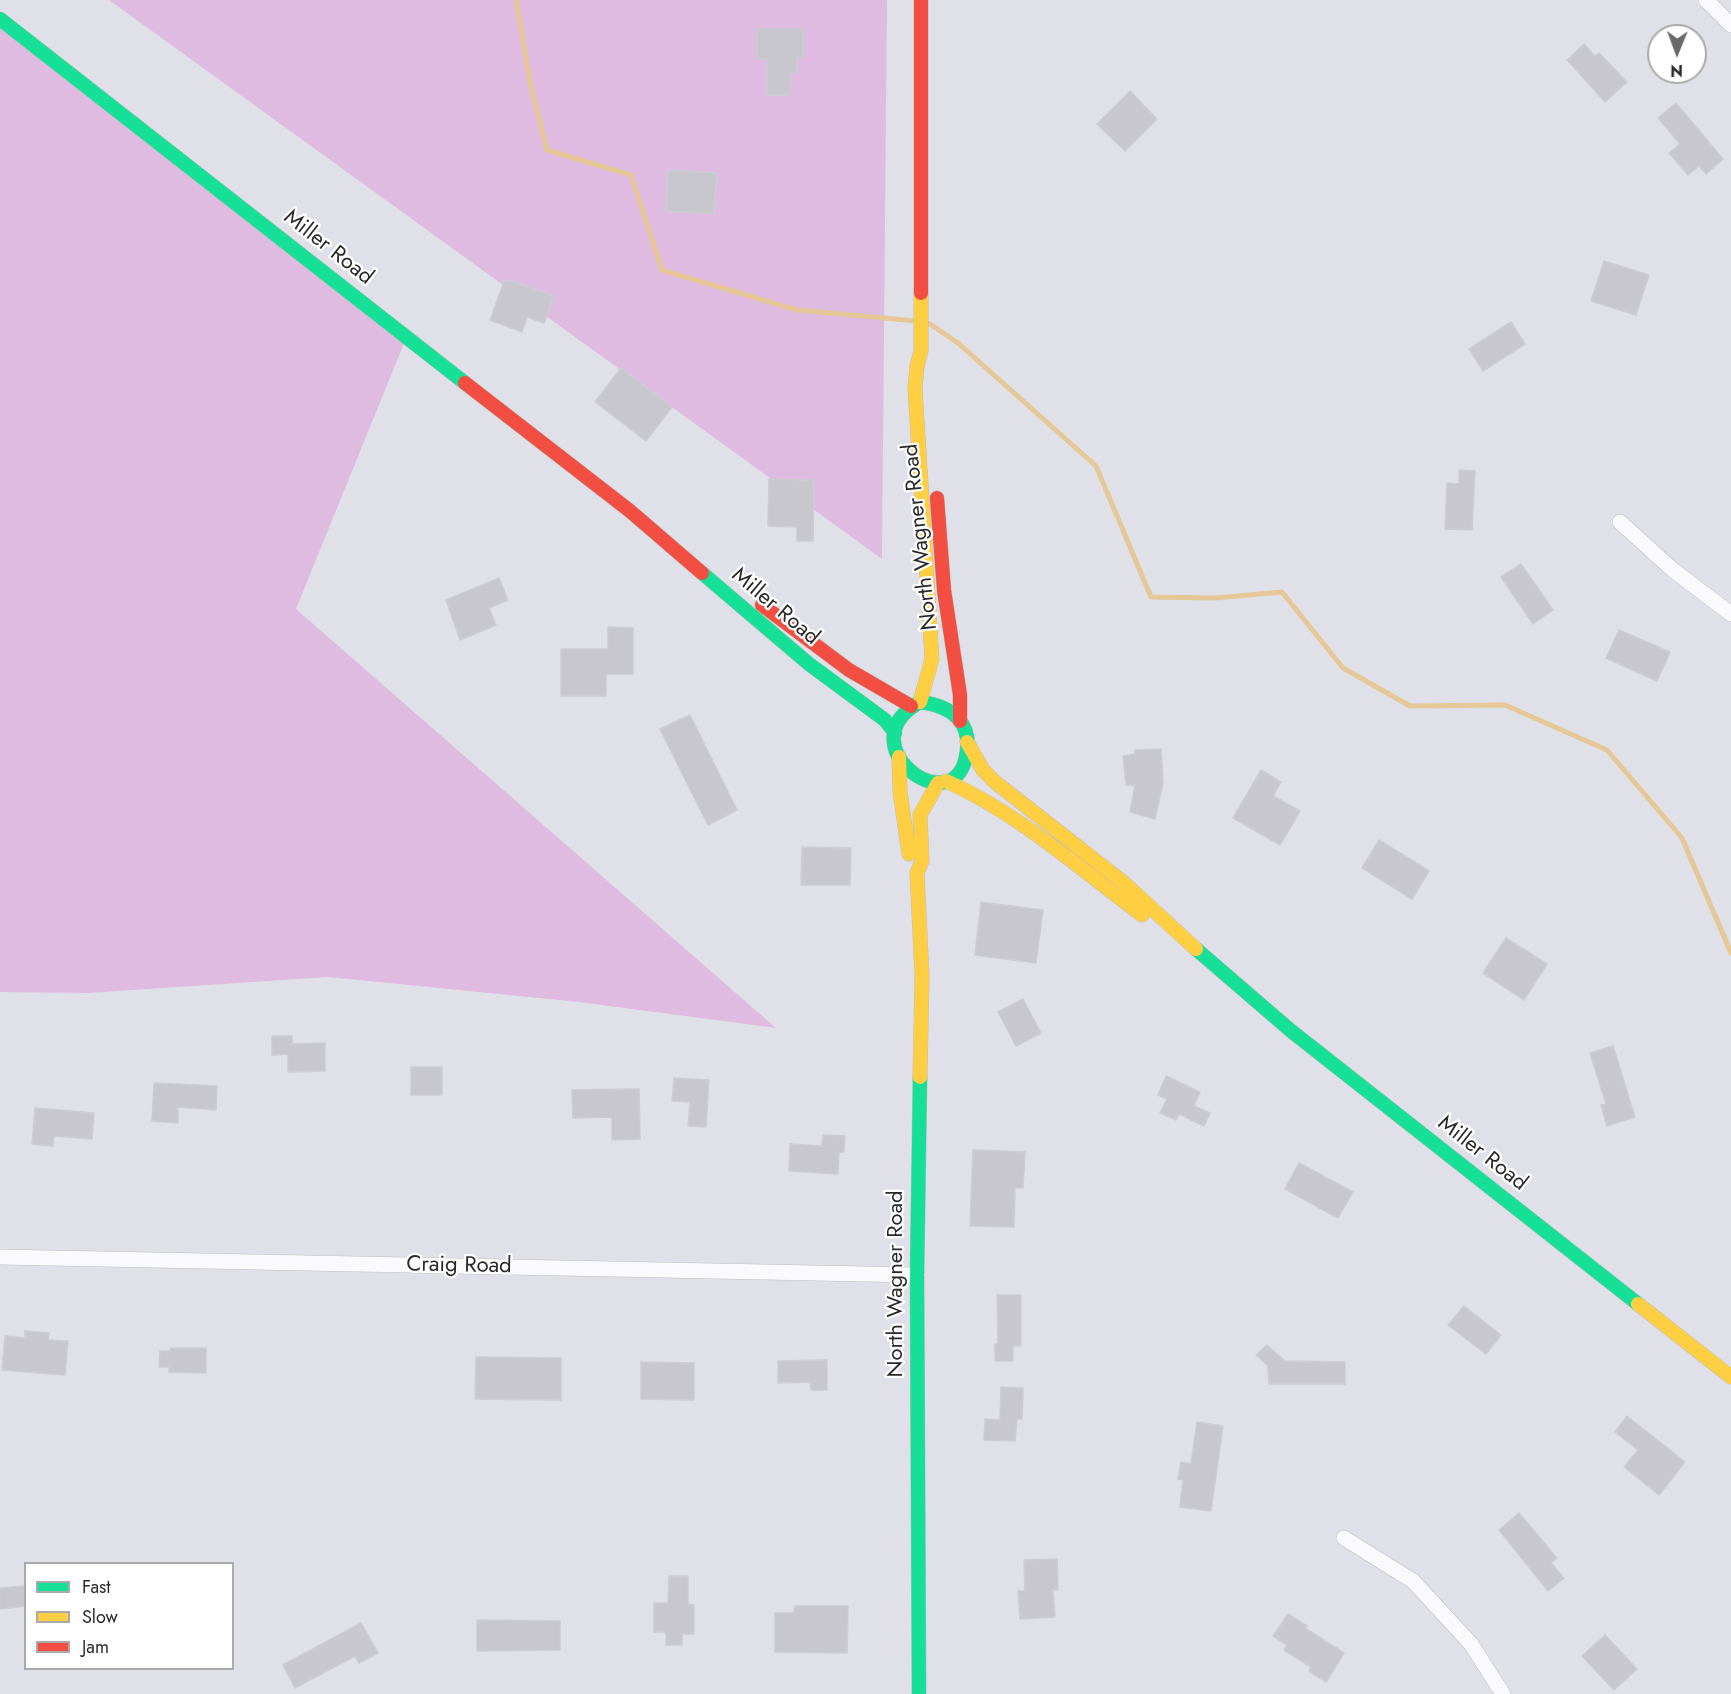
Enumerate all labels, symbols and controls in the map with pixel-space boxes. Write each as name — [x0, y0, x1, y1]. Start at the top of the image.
north arrow — [1647, 24, 1707, 84]
text: N — [1670, 59, 1683, 82]
street label: Miller Road — [278, 205, 378, 291]
street label: North Wagner Road — [898, 443, 944, 631]
street label: Miller Road — [726, 563, 824, 651]
street label: Miller Road — [1432, 1111, 1532, 1197]
street label: North Wagner Road — [884, 1190, 910, 1378]
street label: Craig Road — [406, 1252, 512, 1280]
legend — [24, 1562, 234, 1670]
text: Fast — [82, 1574, 111, 1600]
text: Slow — [82, 1604, 118, 1630]
text: Jam — [82, 1634, 109, 1660]

